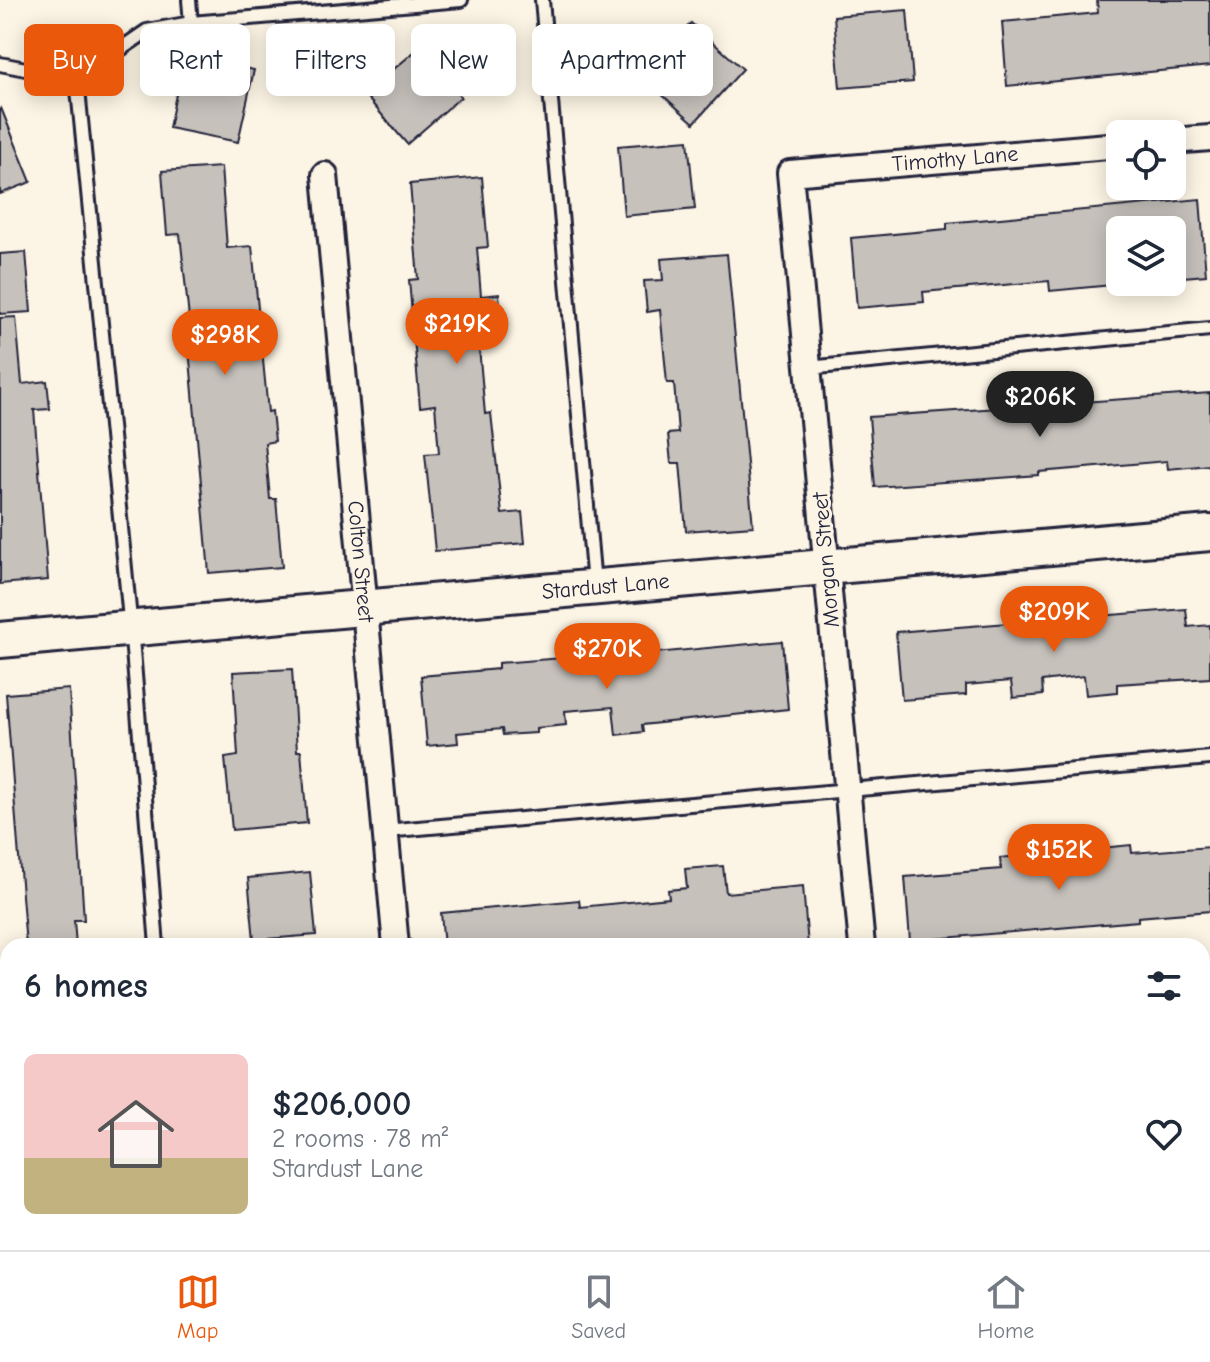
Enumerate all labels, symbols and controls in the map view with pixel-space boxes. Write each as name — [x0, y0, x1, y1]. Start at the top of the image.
chip: Buy — [24, 24, 124, 96]
chip: Rent — [140, 24, 250, 96]
chip: Filters — [266, 24, 395, 96]
chip: New — [411, 24, 516, 96]
chip: Apartment — [532, 24, 713, 96]
map controls — [1106, 120, 1186, 296]
button: locate — [1106, 120, 1186, 200]
street label: Timothy Lane — [891, 141, 1019, 177]
button: layers — [1106, 216, 1186, 296]
pin: $219K — [401, 298, 513, 366]
pin: $298K — [169, 309, 281, 377]
text: $219K — [423, 309, 491, 339]
text: $298K — [190, 320, 260, 350]
pin: $206K — [984, 371, 1096, 439]
text: $206K — [1004, 382, 1076, 412]
street label: Morgan Street — [807, 491, 845, 629]
street label: Colton Street — [342, 499, 379, 624]
street label: Stardust Lane — [541, 568, 671, 605]
pin: $209K — [998, 586, 1110, 654]
text: $209K — [1018, 597, 1090, 627]
pin: $270K — [551, 623, 663, 691]
text: $270K — [572, 634, 642, 664]
pin: $152K — [1003, 824, 1115, 892]
text: $152K — [1025, 835, 1093, 865]
icon: filters — [1142, 964, 1186, 1008]
text: 6 homes — [24, 966, 148, 1006]
text: $206,000 — [272, 1084, 411, 1124]
icon: home — [88, 1086, 184, 1182]
icon: heart — [1142, 1112, 1186, 1156]
text: 2 rooms · 78 m² — [272, 1124, 448, 1154]
text: Stardust Lane — [272, 1154, 423, 1184]
tab: Map — [176, 1270, 220, 1344]
tab: Saved — [571, 1270, 626, 1344]
tab: Home — [977, 1270, 1034, 1344]

